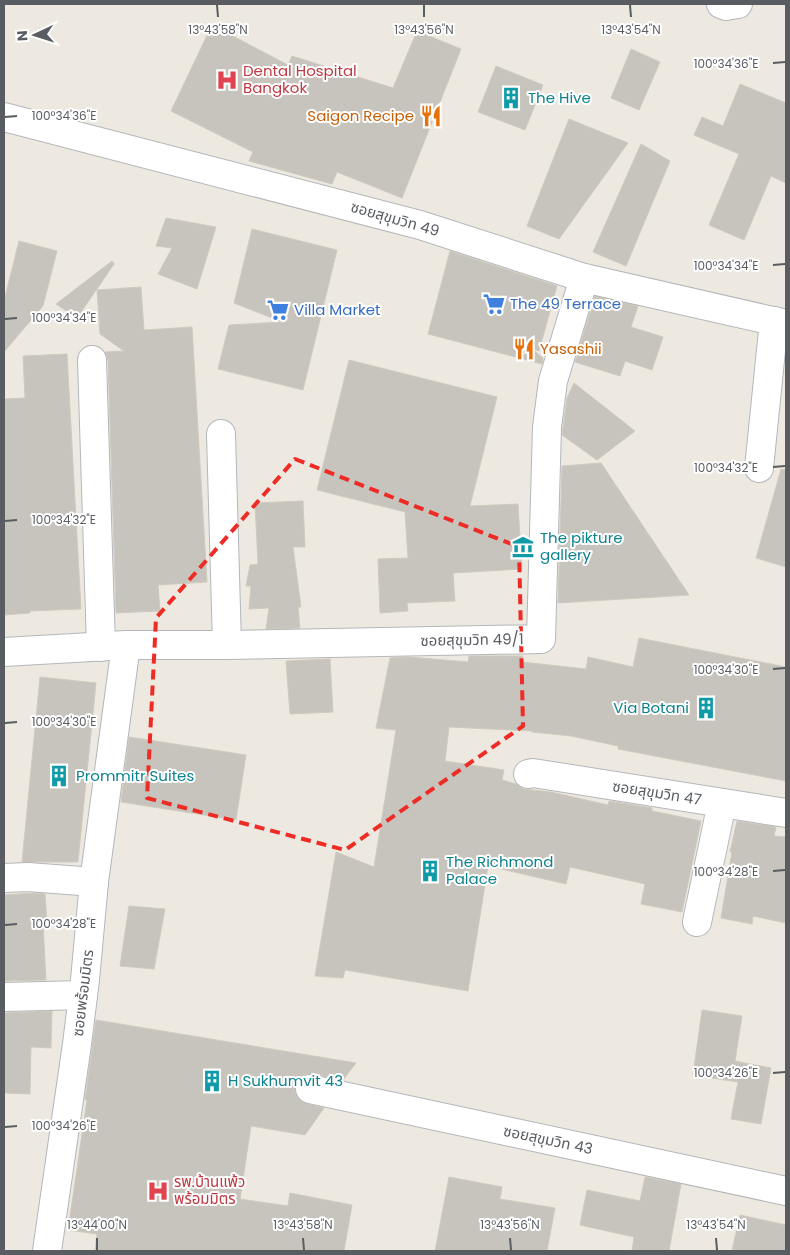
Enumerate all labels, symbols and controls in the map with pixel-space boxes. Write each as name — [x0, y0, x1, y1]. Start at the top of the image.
north arrow — [10, 10, 60, 60]
text: 13°43'58"N — [188, 21, 248, 38]
text: 13°43'56"N — [394, 21, 454, 38]
text: 13°43'54"N — [601, 21, 661, 38]
text: N — [12, 30, 32, 42]
text: 100°34'36"E — [694, 55, 758, 72]
place label: Dental Hospital Bangkok — [243, 60, 357, 98]
hospital icon: Dental Hospital Bangkok — [214, 67, 240, 93]
building icon: The Hive — [498, 85, 524, 111]
place label: The Hive — [528, 87, 591, 108]
restaurant icon: Saigon Recipe — [418, 103, 444, 129]
place label: Saigon Recipe — [307, 105, 414, 126]
text: 100°34'36"E — [32, 107, 96, 124]
street label: ซอยสุขุมวิท 49 — [348, 196, 442, 241]
text: 100°34'34"E — [694, 257, 758, 274]
supermarket icon: The 49 Terrace — [481, 291, 507, 317]
place label: The 49 Terrace — [510, 293, 621, 314]
supermarket icon: Villa Market — [265, 297, 291, 323]
place label: Villa Market — [294, 299, 381, 320]
text: 100°34'34"E — [32, 309, 96, 326]
restaurant icon: Yasashii — [511, 336, 537, 362]
place label: Yasashii — [540, 338, 602, 359]
text: 100°34'32"E — [694, 459, 758, 476]
text: 100°34'32"E — [32, 511, 96, 528]
place label: The pikture gallery — [540, 527, 623, 565]
museum icon: The pikture gallery — [510, 534, 536, 560]
street label: ซอยสุขุมวิท 49/1 — [420, 628, 524, 651]
text: 100°34'30"E — [694, 661, 758, 678]
building icon: Via Botani — [693, 695, 719, 721]
place label: Via Botani — [613, 697, 689, 718]
text: 100°34'30"E — [32, 713, 96, 730]
building icon: Prommitr Suites — [46, 763, 72, 789]
place label: Prommitr Suites — [76, 765, 194, 786]
street label: ซอยสุขุมวิท 47 — [611, 775, 703, 810]
place label: The Richmond Palace — [446, 851, 553, 889]
building icon: The Richmond Palace — [417, 858, 443, 884]
text: 100°34'28"E — [694, 863, 758, 880]
text: 100°34'28"E — [32, 915, 96, 932]
street label: ซอยพร้อมมิตร — [67, 948, 98, 1038]
text: 100°34'26"E — [694, 1064, 758, 1081]
building icon: H Sukhumvit 43 — [199, 1068, 225, 1094]
place label: H Sukhumvit 43 — [228, 1070, 343, 1091]
text: 100°34'26"E — [32, 1117, 96, 1134]
street label: ซอยสุขุมวิท 43 — [502, 1120, 595, 1159]
place label: รพ.บ้านแพ้ว พร้อมมิตร — [174, 1171, 245, 1209]
hospital icon: รพ.บ้านแพ้ว พร้อมมิตร — [145, 1178, 171, 1204]
text: 13°44'00"N — [67, 1216, 127, 1233]
text: 13°43'58"N — [273, 1216, 333, 1233]
text: 13°43'56"N — [480, 1216, 540, 1233]
text: 13°43'54"N — [686, 1216, 746, 1233]

